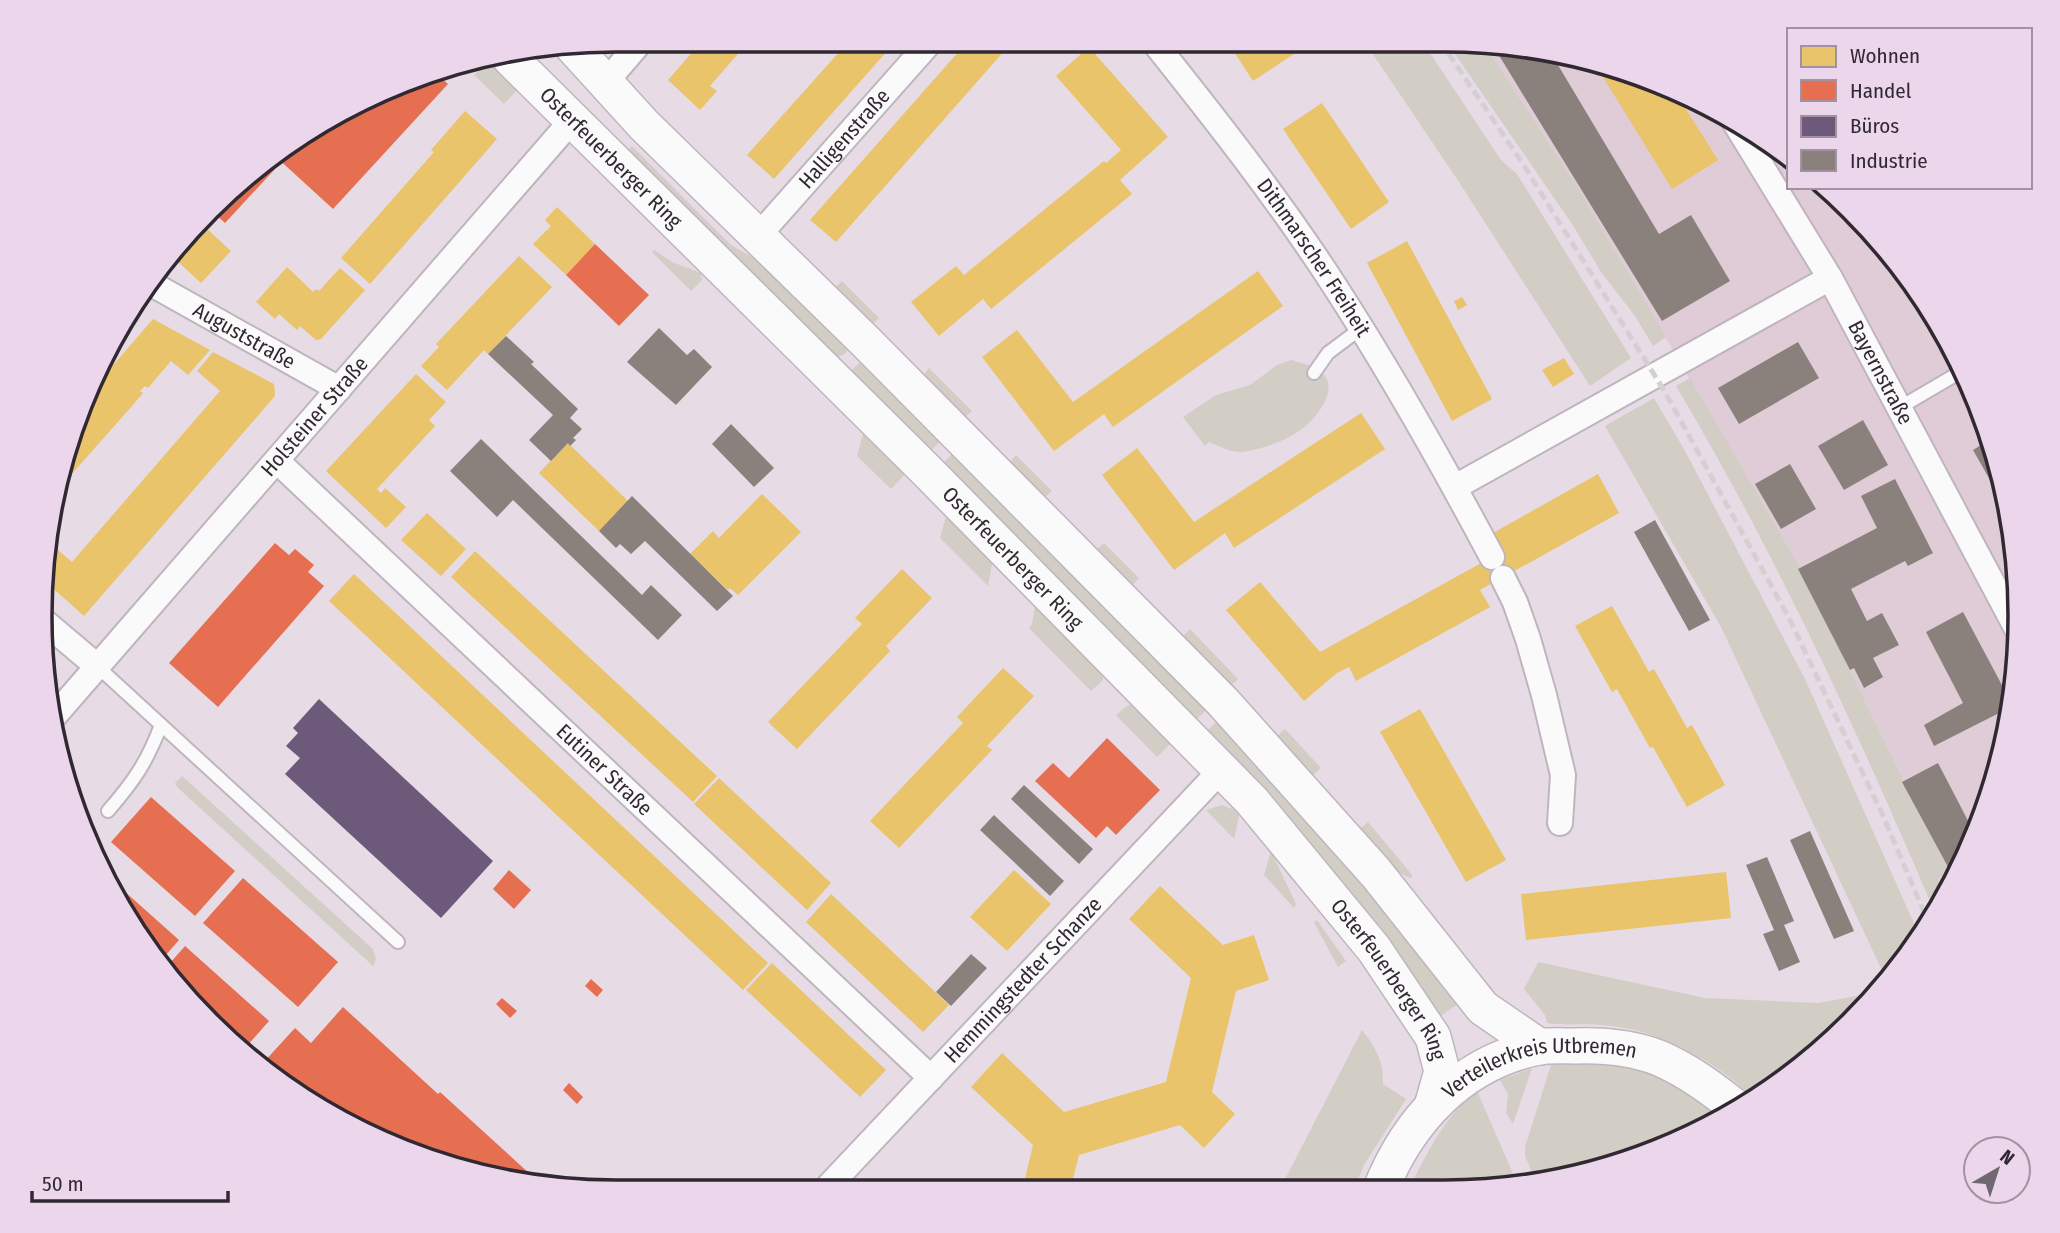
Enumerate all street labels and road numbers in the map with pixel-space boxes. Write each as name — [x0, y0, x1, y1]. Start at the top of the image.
street label: Osterfeuerberger Ring — [534, 82, 688, 234]
street label: Halligenstraße — [793, 83, 895, 194]
street label: Dithmarscher Freiheit — [1251, 173, 1376, 342]
street label: Auguststraße — [189, 297, 300, 375]
street label: Bayernstraße — [1842, 316, 1919, 429]
street label: Holsteiner Straße — [255, 351, 373, 482]
street label: Osterfeuerberger Ring — [937, 481, 1089, 635]
street label: Eutiner Straße — [551, 718, 658, 821]
street label: Hemmingstedter Schanze — [939, 892, 1107, 1068]
street label: Osterfeuerberger Ring — [1325, 894, 1452, 1063]
street label: Verteilerkreis Utbremen — [1437, 1033, 1639, 1104]

